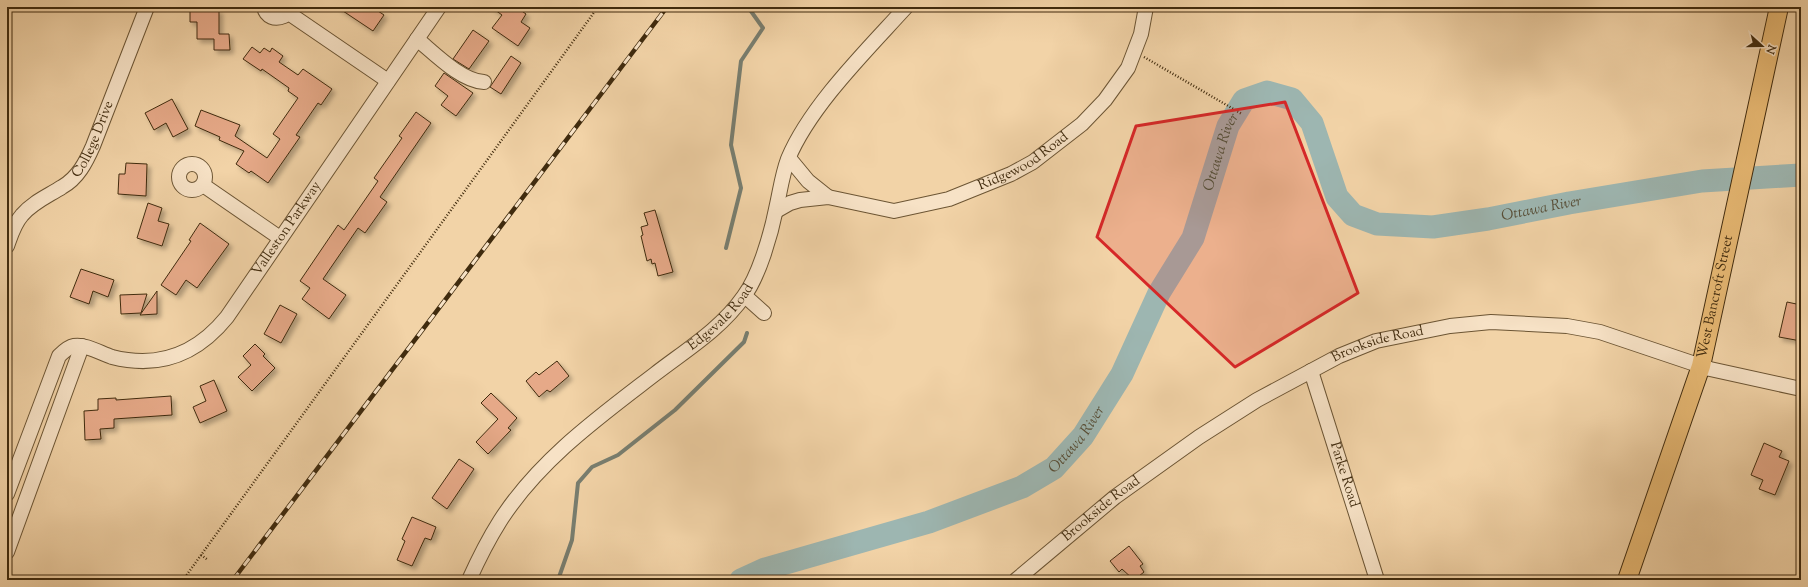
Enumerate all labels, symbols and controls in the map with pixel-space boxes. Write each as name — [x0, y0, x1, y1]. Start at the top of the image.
north arrow — [1742, 26, 1782, 66]
text: N — [1761, 41, 1780, 56]
street label: College Drive — [67, 98, 119, 183]
water label: Ottawa River — [1198, 108, 1244, 194]
street label: Ridgewood Road — [975, 128, 1073, 196]
street label: Valleston Parkway — [248, 178, 327, 280]
water label: Ottawa River — [1500, 191, 1584, 227]
street label: West Bancroft Street — [1693, 233, 1739, 360]
street label: Edgevale Road — [684, 280, 759, 356]
street label: Brookside Road — [1328, 322, 1426, 368]
water label: Ottawa River — [1043, 401, 1110, 478]
street label: Parke Road — [1324, 440, 1364, 510]
street label: Brookside Road — [1058, 472, 1145, 547]

